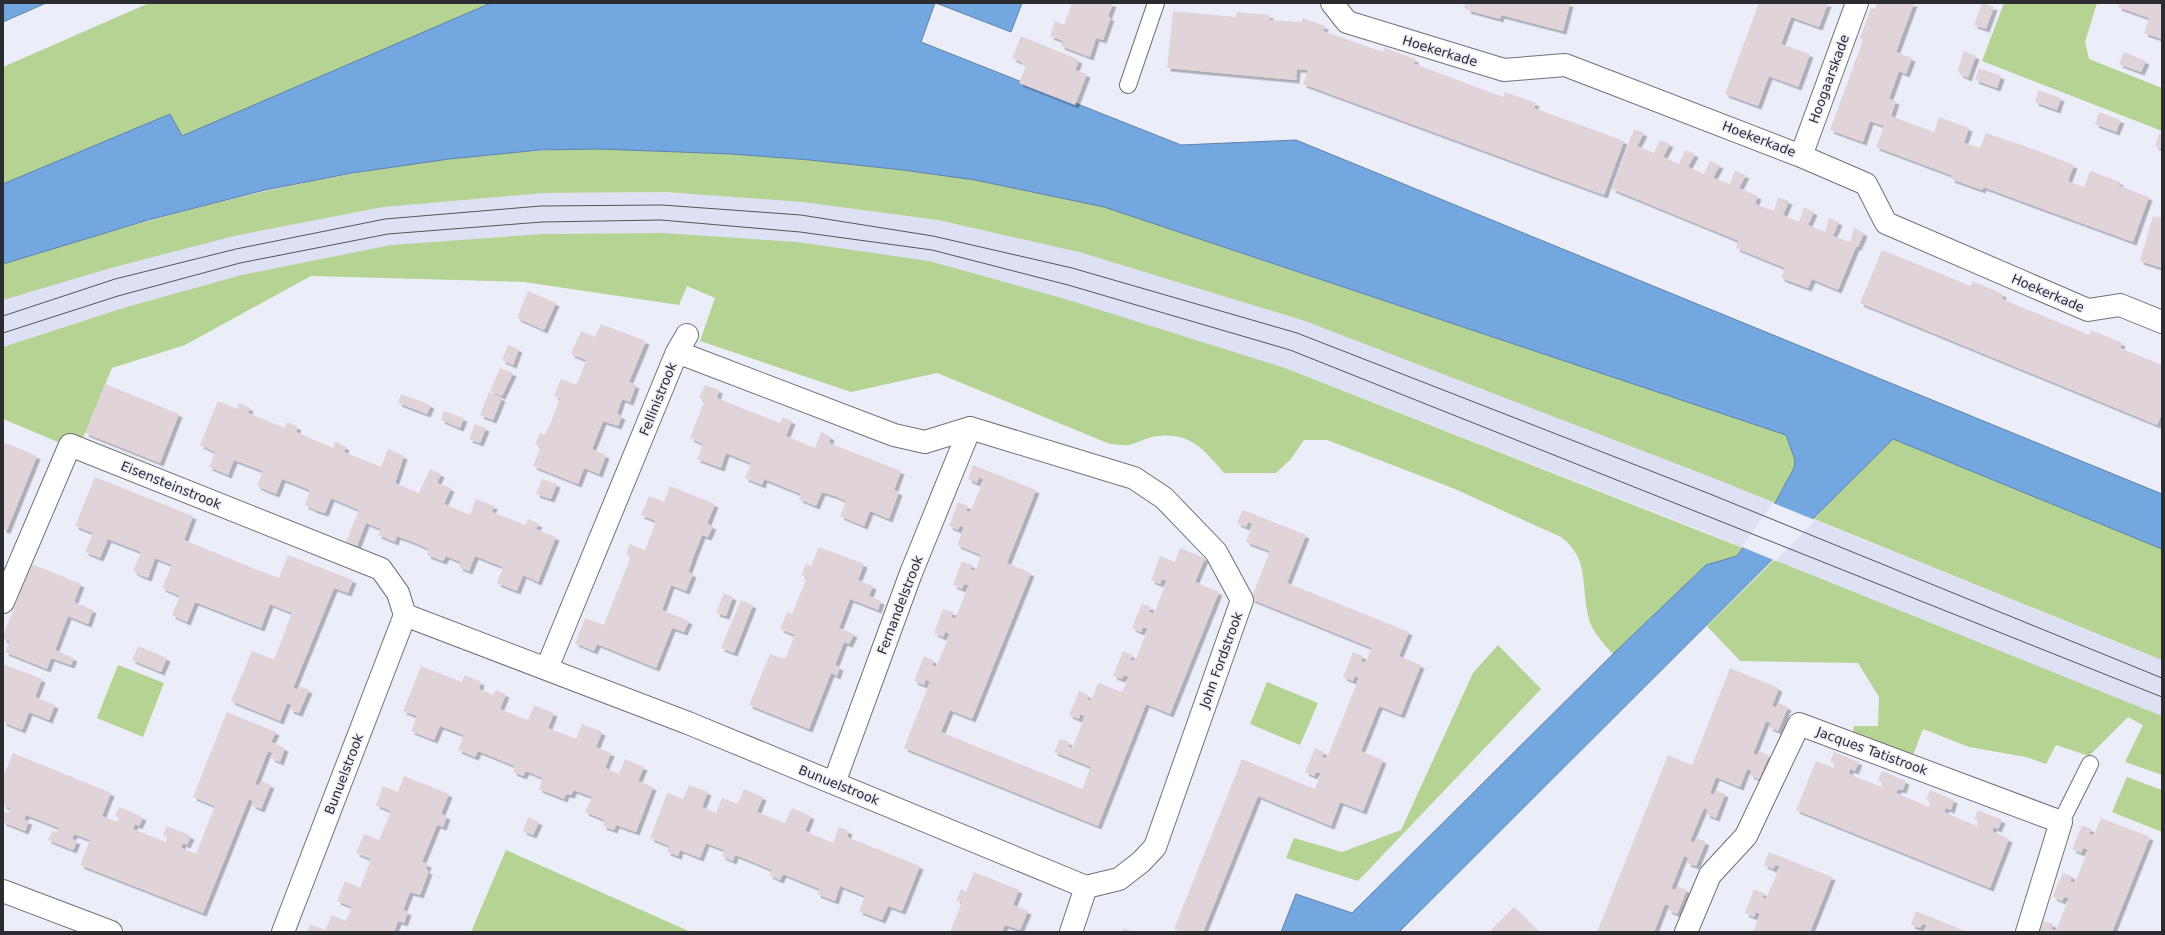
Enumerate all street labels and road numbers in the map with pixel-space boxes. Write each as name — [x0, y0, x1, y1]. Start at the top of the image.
street label: Hoekerkade — [1401, 32, 1479, 70]
street label: Hoogaarskade — [1806, 32, 1852, 126]
street label: Hoekerkade — [1720, 118, 1798, 160]
street label: Hoekerkade — [2009, 271, 2087, 315]
street label: Fellinistrook — [636, 360, 680, 438]
street label: Eisensteinstrook — [119, 458, 224, 512]
street label: Fernandelstrook — [874, 553, 926, 656]
street label: John Fordstrook — [1196, 609, 1245, 711]
street label: Jacques Tatistrook — [1813, 724, 1930, 778]
street label: Bunuelstrook — [322, 731, 367, 817]
street label: Bunuelstrook — [796, 762, 882, 808]

